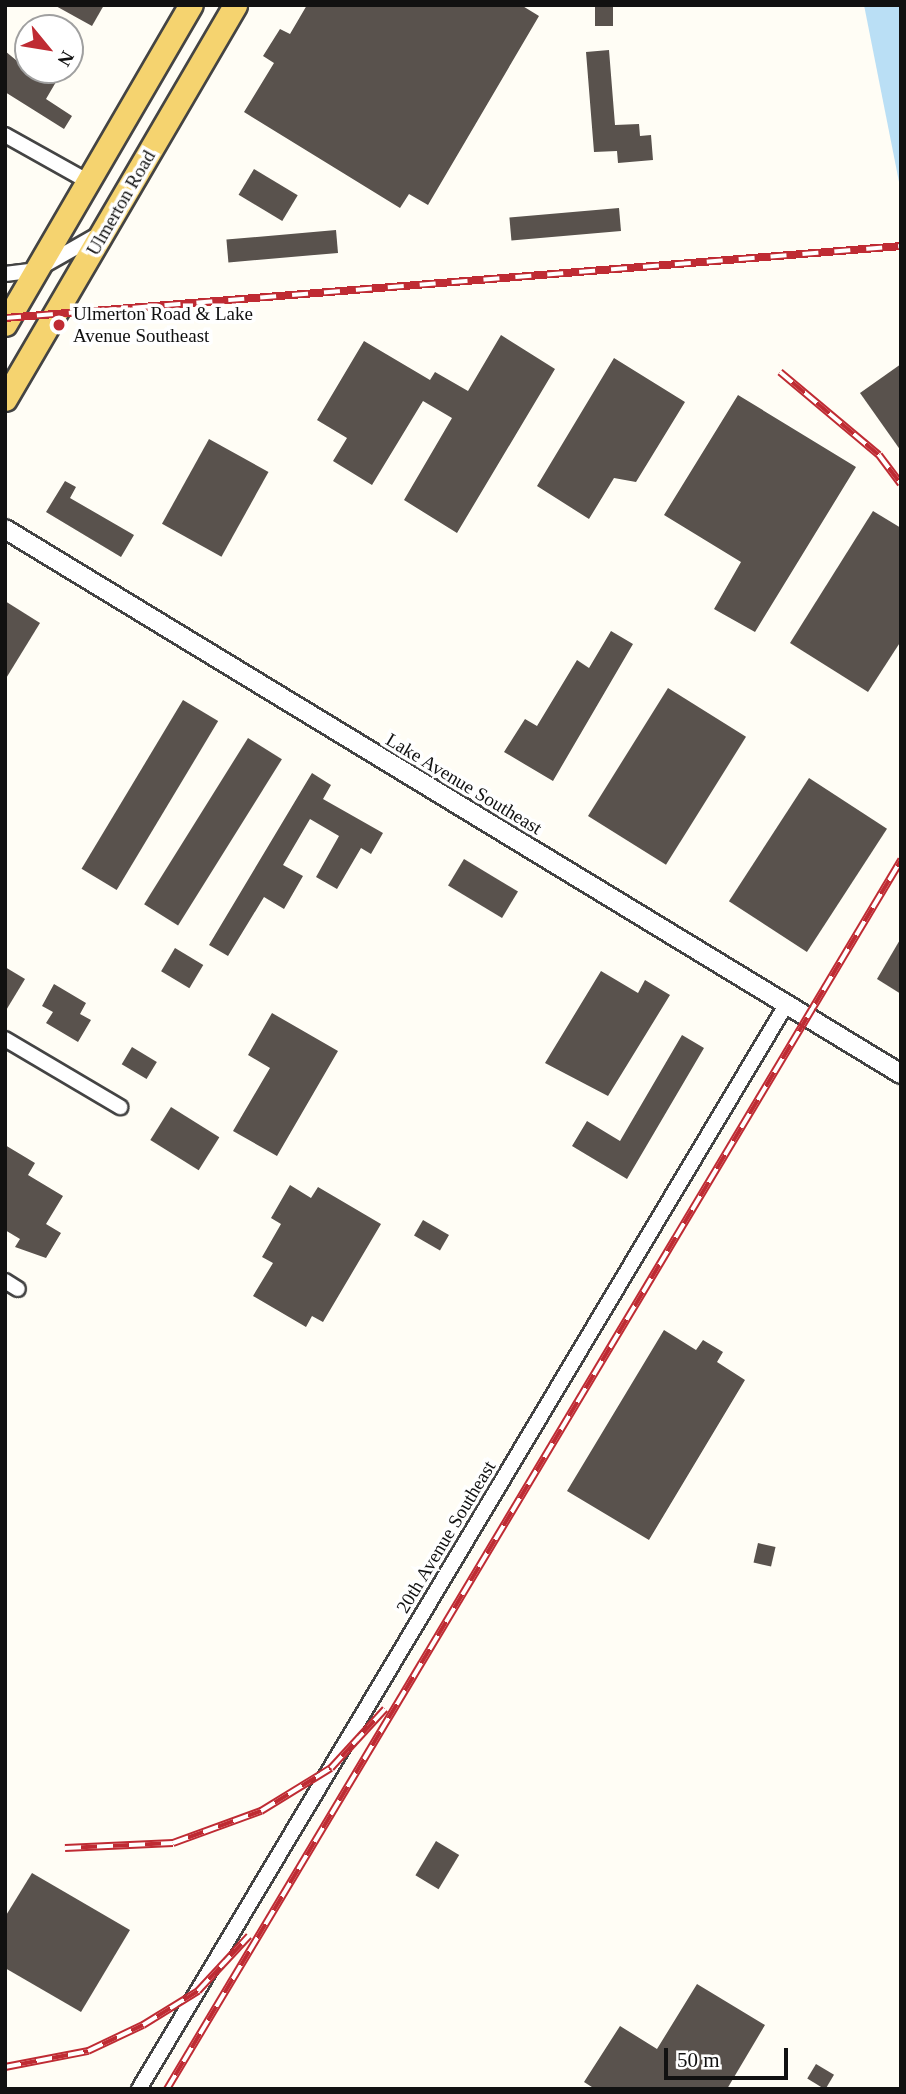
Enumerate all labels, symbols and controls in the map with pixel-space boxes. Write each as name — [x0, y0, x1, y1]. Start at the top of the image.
north arrow — [14, 14, 84, 84]
text: N — [53, 48, 78, 70]
street label: Ulmerton Road — [82, 146, 160, 260]
place label: Ulmerton Road & Lake Avenue Southeast — [73, 303, 253, 347]
marker: Ulmerton Road & Lake Avenue Southeast — [51, 317, 67, 333]
street label: Lake Avenue Southeast — [381, 728, 547, 840]
street label: 20th Avenue Southeast — [391, 1456, 501, 1618]
scale bar — [668, 2035, 792, 2078]
text: 50 m — [677, 2048, 720, 2072]

